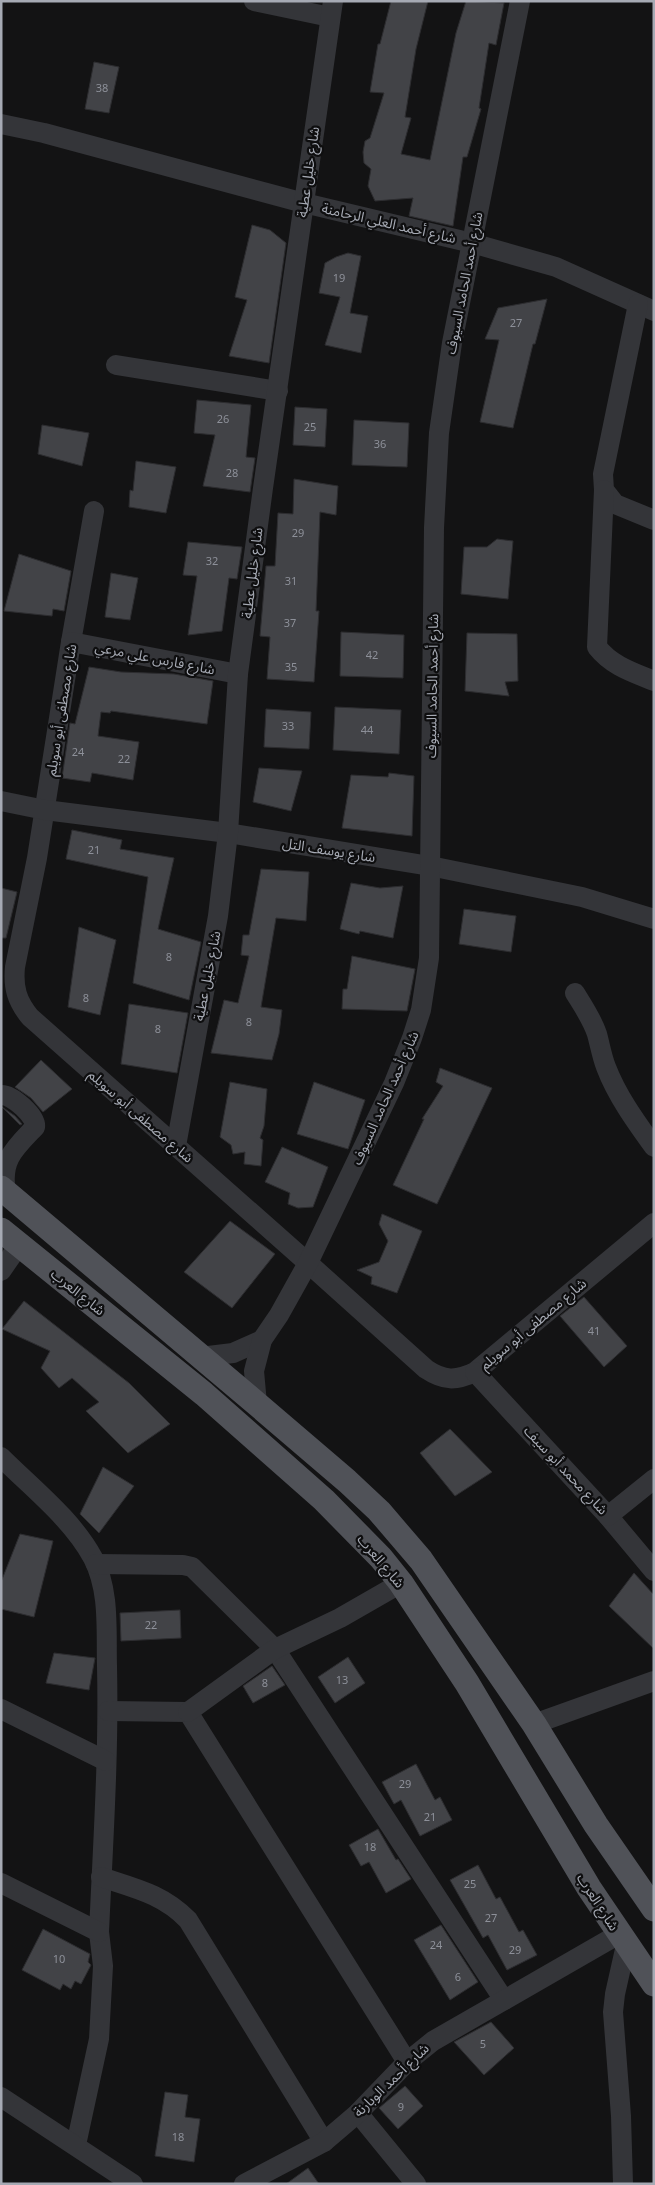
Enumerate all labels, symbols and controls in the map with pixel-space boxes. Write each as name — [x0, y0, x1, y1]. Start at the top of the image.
house number: 38 — [96, 80, 108, 95]
street label: شارع خليل عطية — [292, 125, 325, 219]
street label: شارع أحمد العلي الرحامنة — [320, 198, 458, 249]
street label: شارع أحمد الحامد السيوف — [440, 210, 489, 356]
house number: 19 — [333, 270, 345, 285]
house number: 27 — [510, 315, 522, 330]
house number: 26 — [217, 411, 229, 426]
house number: 25 — [304, 419, 316, 434]
house number: 36 — [374, 436, 386, 451]
house number: 28 — [226, 465, 238, 480]
house number: 29 — [292, 525, 304, 540]
street label: شارع خليل عطية — [237, 526, 268, 620]
house number: 32 — [206, 553, 218, 568]
house number: 31 — [285, 573, 297, 588]
street label: شارع أحمد الحامد السيوف — [421, 614, 444, 758]
house number: 37 — [284, 615, 296, 630]
street label: شارع فارس علي مرعي — [93, 637, 217, 681]
street label: شارع مصطفى أبو سويلم — [41, 642, 82, 778]
house number: 42 — [366, 647, 378, 662]
house number: 35 — [285, 659, 297, 674]
house number: 33 — [282, 718, 294, 733]
house number: 44 — [361, 722, 374, 737]
house number: 24 — [72, 744, 85, 759]
house number: 22 — [118, 751, 130, 766]
street label: شارع يوسف التل — [281, 833, 377, 868]
house number: 21 — [88, 842, 100, 857]
street label: شارع خليل عطية — [188, 929, 227, 1023]
house number: 8 — [166, 949, 172, 964]
house number: 8 — [83, 990, 89, 1005]
house number: 8 — [246, 1014, 252, 1029]
house number: 8 — [155, 1021, 161, 1036]
street label: شارع أحمد الحامد السيوف — [346, 1028, 424, 1168]
street label: شارع مصطفى أبو سويلم — [83, 1065, 198, 1168]
street label: شارع العرب — [46, 1264, 109, 1321]
street label: شارع مصطفى أبو سويلم — [475, 1273, 591, 1375]
house number: 41 — [588, 1323, 600, 1338]
street label: شارع محمد أبو سيف — [519, 1421, 613, 1520]
street label: شارع العرب — [352, 1530, 409, 1593]
house number: 22 — [145, 1617, 157, 1632]
house number: 13 — [336, 1672, 348, 1687]
house number: 8 — [262, 1675, 268, 1690]
house number: 29 — [399, 1776, 411, 1791]
house number: 21 — [424, 1809, 436, 1824]
house number: 18 — [364, 1839, 376, 1854]
street label: شارع العرب — [571, 1869, 624, 1935]
house number: 25 — [464, 1876, 476, 1891]
house number: 27 — [485, 1910, 497, 1925]
house number: 24 — [430, 1937, 443, 1952]
house number: 29 — [509, 1942, 521, 1957]
house number: 10 — [53, 1951, 65, 1966]
house number: 6 — [455, 1969, 461, 1984]
house number: 5 — [480, 2036, 486, 2051]
street label: شارع أحمد الوبارنة — [349, 2039, 434, 2122]
house number: 9 — [398, 2099, 404, 2114]
house number: 18 — [172, 2129, 184, 2144]

